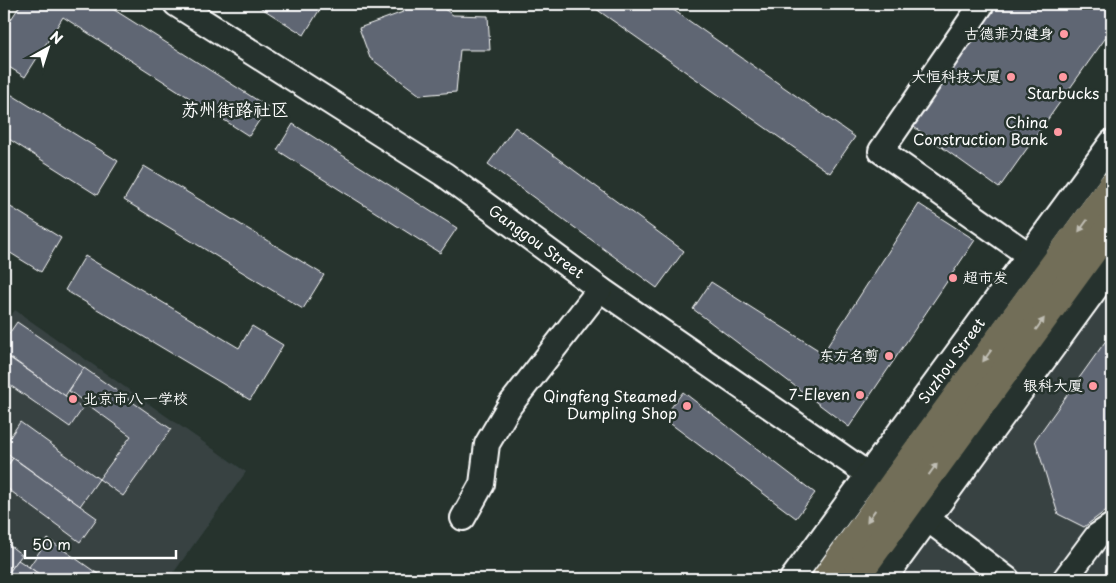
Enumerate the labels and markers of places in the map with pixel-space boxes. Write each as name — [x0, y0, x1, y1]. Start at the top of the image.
place label: 古德菲力健身 — [964, 21, 1054, 44]
marker: 古德菲力健身 — [1058, 28, 1070, 40]
place label: 大恒科技大厦 — [911, 64, 1001, 87]
marker: 大恒科技大厦 — [1005, 71, 1017, 83]
marker: Starbucks — [1057, 71, 1069, 83]
place label: Starbucks — [1027, 81, 1099, 104]
place label: China Construction Bank — [913, 110, 1049, 150]
marker: China Construction Bank — [1052, 126, 1064, 138]
place label: 超市发 — [963, 265, 1008, 288]
marker: 超市发 — [947, 272, 959, 284]
place label: 东方名剪 — [819, 343, 879, 366]
marker: 东方名剪 — [883, 350, 895, 362]
place label: 银科大厦 — [1023, 373, 1083, 396]
marker: 银科大厦 — [1087, 380, 1099, 392]
place label: 7-Eleven — [789, 382, 850, 405]
place label: Qingfeng Steamed Dumpling Shop — [543, 384, 677, 424]
place label: 北京市八一学校 — [83, 386, 188, 409]
marker: 7-Eleven — [854, 389, 866, 401]
marker: 北京市八一学校 — [67, 393, 79, 405]
marker: Qingfeng Steamed Dumpling Shop — [681, 400, 693, 412]

